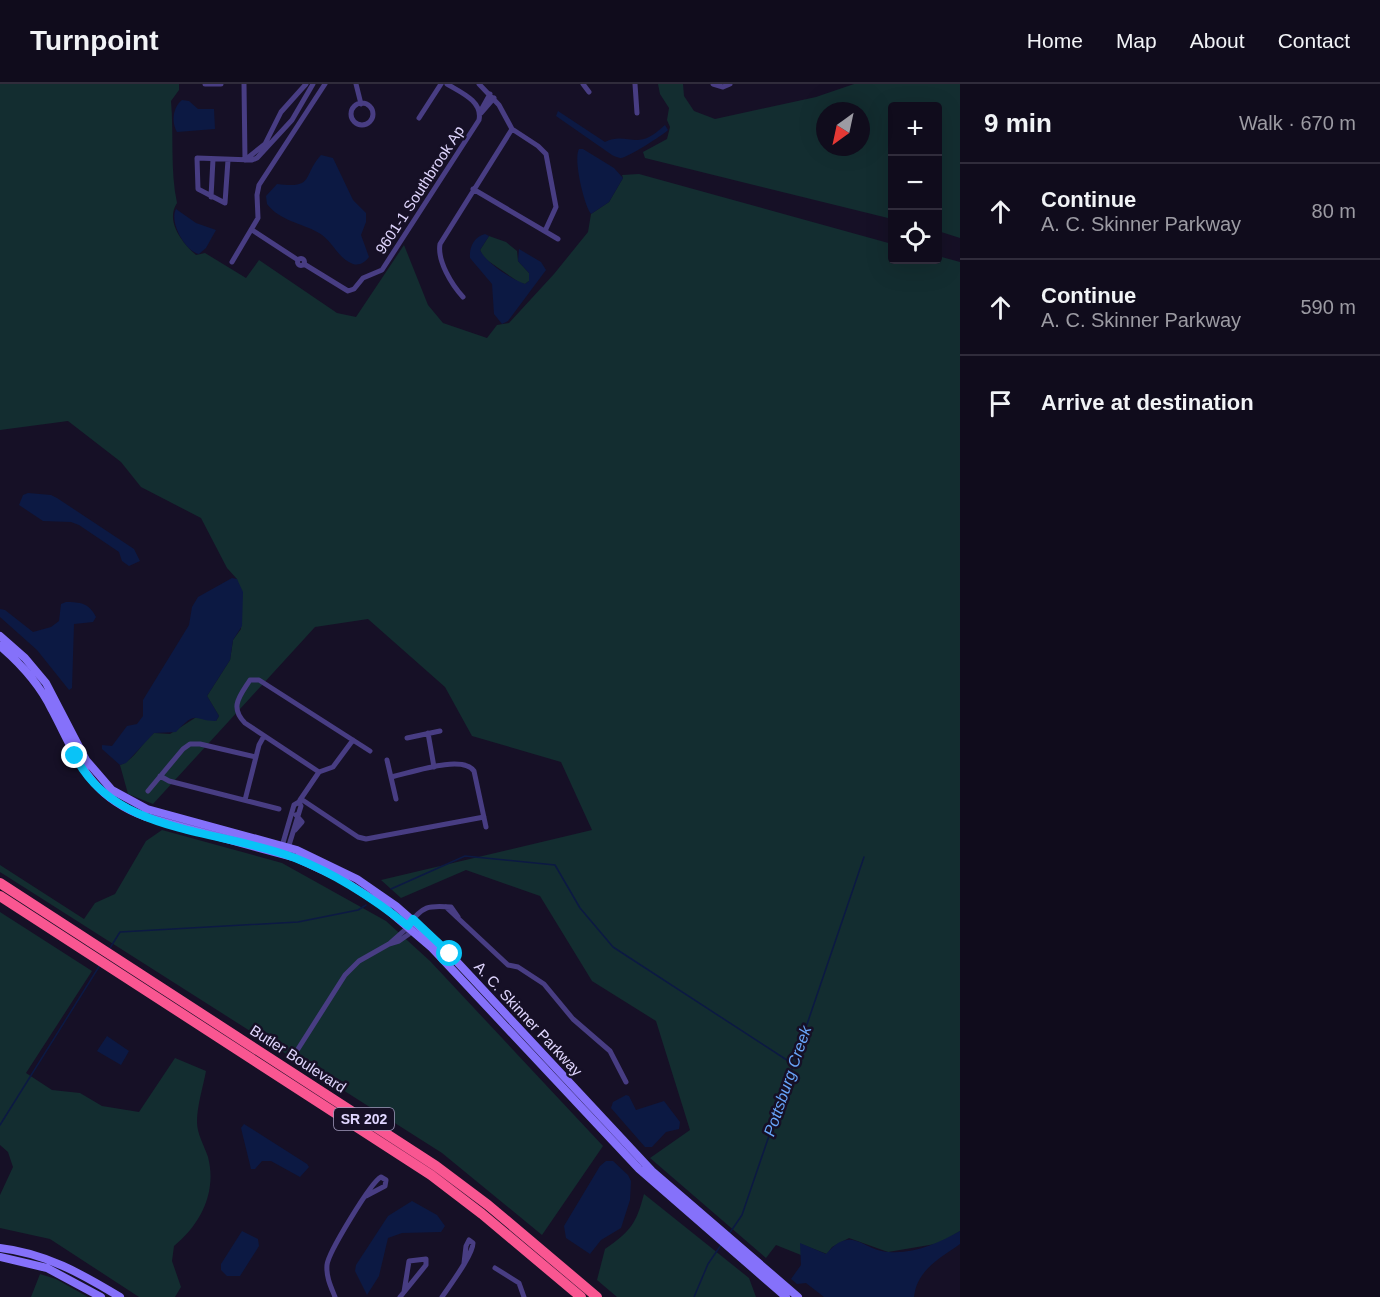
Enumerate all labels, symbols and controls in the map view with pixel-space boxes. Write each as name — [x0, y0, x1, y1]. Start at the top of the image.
text: Turnpoint — [30, 25, 159, 56]
text: Home — [1027, 29, 1083, 52]
text: Map — [1116, 29, 1157, 52]
text: About — [1190, 29, 1245, 52]
text: Contact — [1278, 29, 1350, 52]
north arrow — [816, 102, 870, 156]
map controls — [888, 102, 942, 264]
button: + — [888, 102, 942, 156]
text: 9 min — [984, 108, 1052, 138]
text: Walk · 670 m — [1239, 112, 1356, 134]
street label: 9601-1 Southbrook Ap — [372, 122, 467, 257]
button: − — [888, 156, 942, 210]
text: Continue — [1041, 187, 1136, 212]
icon: ahead — [984, 195, 1017, 228]
text: 80 m — [1312, 200, 1356, 222]
button: locate — [888, 210, 942, 264]
text: A. C. Skinner Parkway — [1041, 213, 1241, 235]
text: Continue — [1041, 283, 1136, 308]
icon: ahead — [984, 291, 1017, 324]
text: 590 m — [1300, 296, 1356, 318]
text: A. C. Skinner Parkway — [1041, 309, 1241, 331]
icon: arrive — [984, 387, 1017, 420]
text: Arrive at destination — [1041, 390, 1254, 415]
route end — [61, 742, 87, 768]
route start — [436, 940, 462, 966]
street label: A. C. Skinner Parkway — [471, 958, 586, 1080]
street label: Butler Boulevard — [247, 1021, 349, 1096]
water label: Pottsburg Creek — [761, 1023, 815, 1139]
road number: SR 202 — [334, 1108, 394, 1130]

